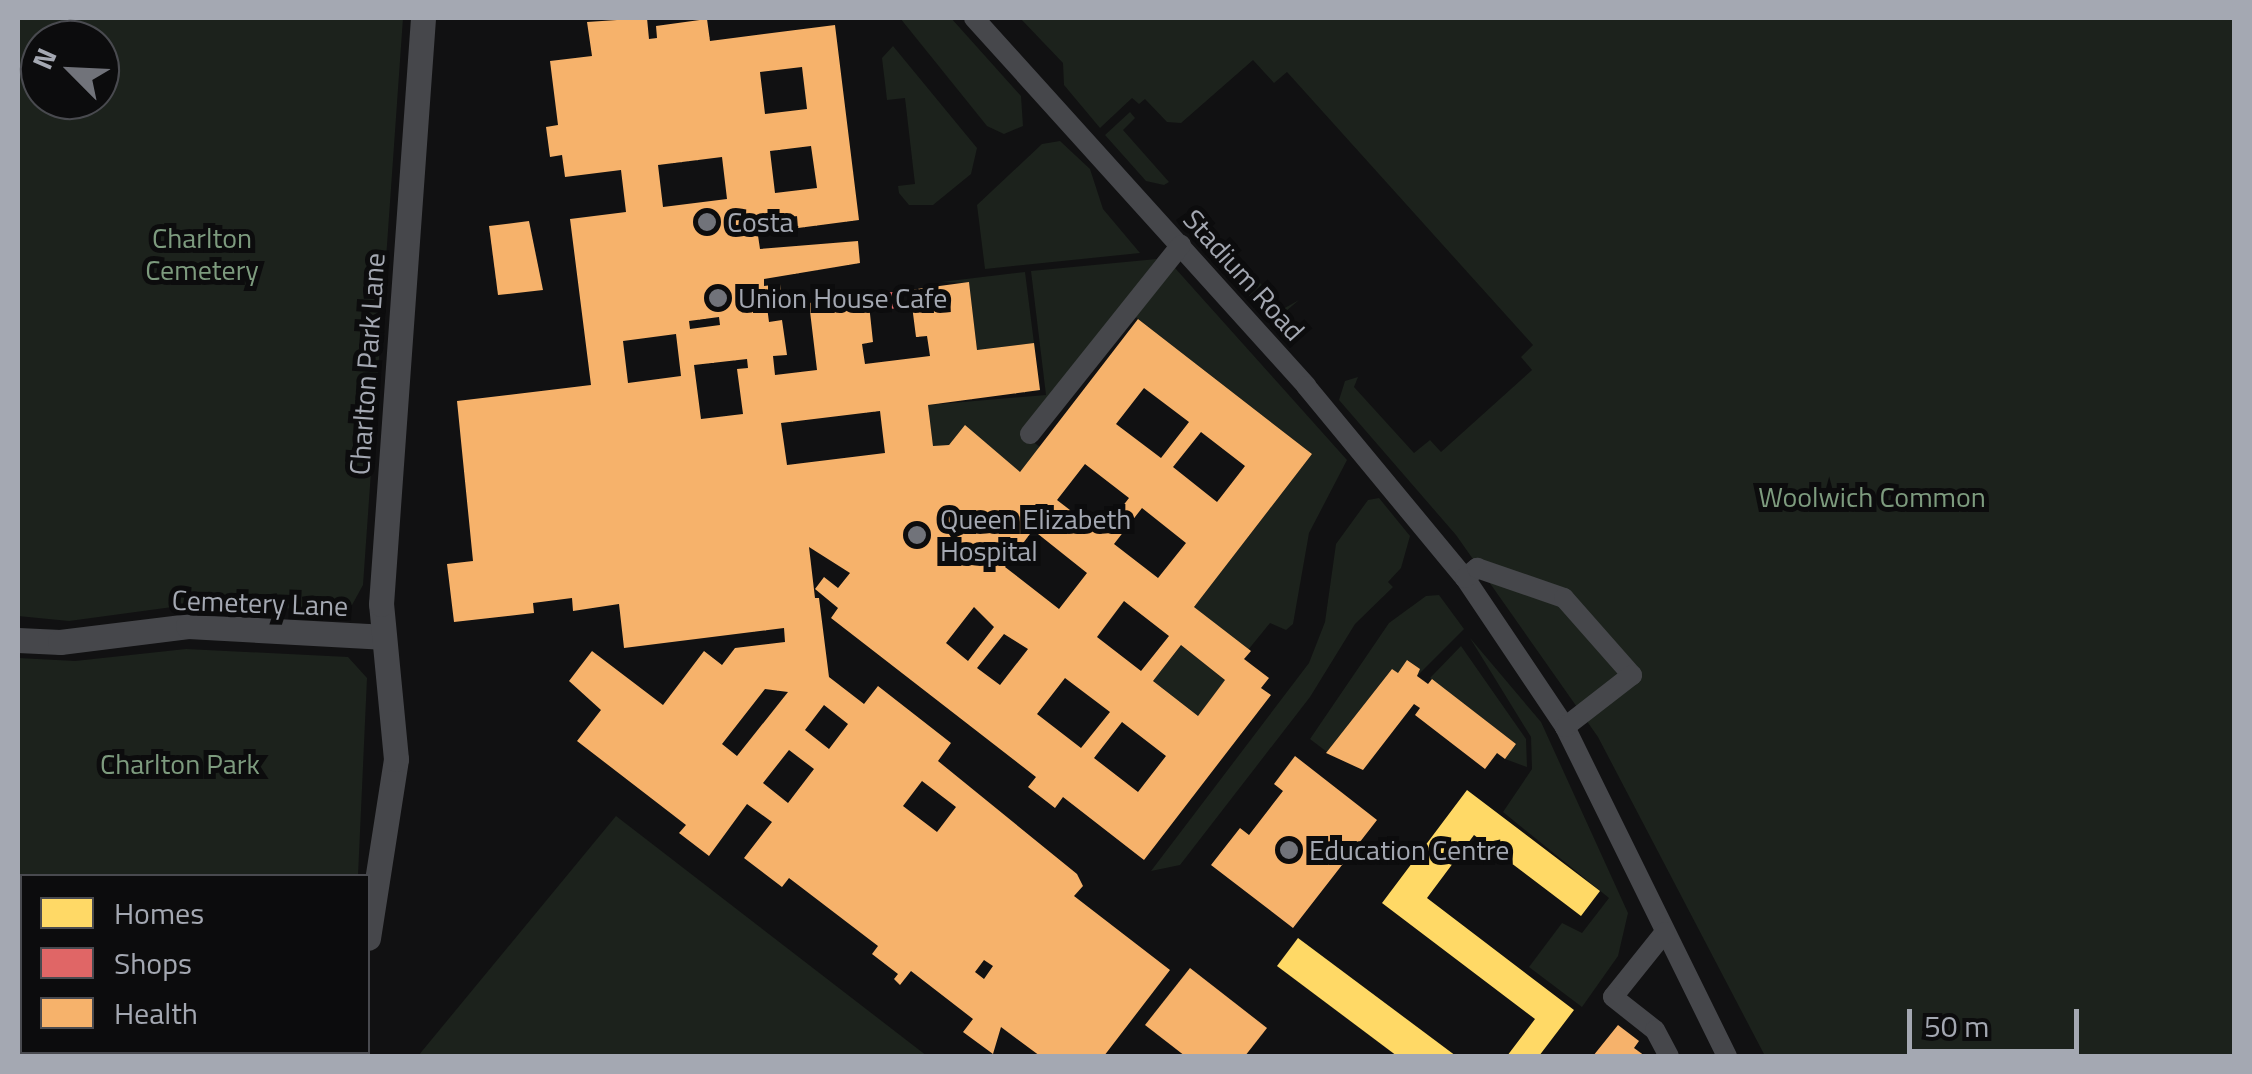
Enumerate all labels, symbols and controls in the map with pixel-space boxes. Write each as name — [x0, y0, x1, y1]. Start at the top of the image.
north arrow — [20, 20, 120, 120]
text: N — [20, 41, 68, 76]
street label: Stadium Road — [1176, 203, 1312, 347]
place label: Costa — [727, 205, 794, 239]
marker: Costa — [696, 211, 718, 233]
park label: Charlton Cemetery — [145, 221, 259, 287]
street label: Charlton Park Lane — [342, 252, 392, 476]
place label: Union House Cafe — [738, 281, 947, 315]
marker: Union House Cafe — [707, 287, 729, 309]
park label: Woolwich Common — [1758, 480, 1986, 514]
place label: Queen Elizabeth Hospital — [940, 502, 1131, 568]
marker: Queen Elizabeth Hospital — [904, 522, 930, 548]
street label: Cemetery Lane — [171, 583, 349, 623]
park label: Charlton Park — [100, 747, 260, 781]
place label: Education Centre — [1309, 833, 1510, 867]
marker: Education Centre — [1278, 839, 1300, 861]
legend — [20, 874, 370, 1054]
text: Homes — [114, 890, 204, 936]
text: Shops — [114, 940, 192, 986]
scale bar — [1912, 989, 2084, 1051]
text: Health — [114, 990, 198, 1036]
text: 50 m — [1924, 1003, 1989, 1049]

